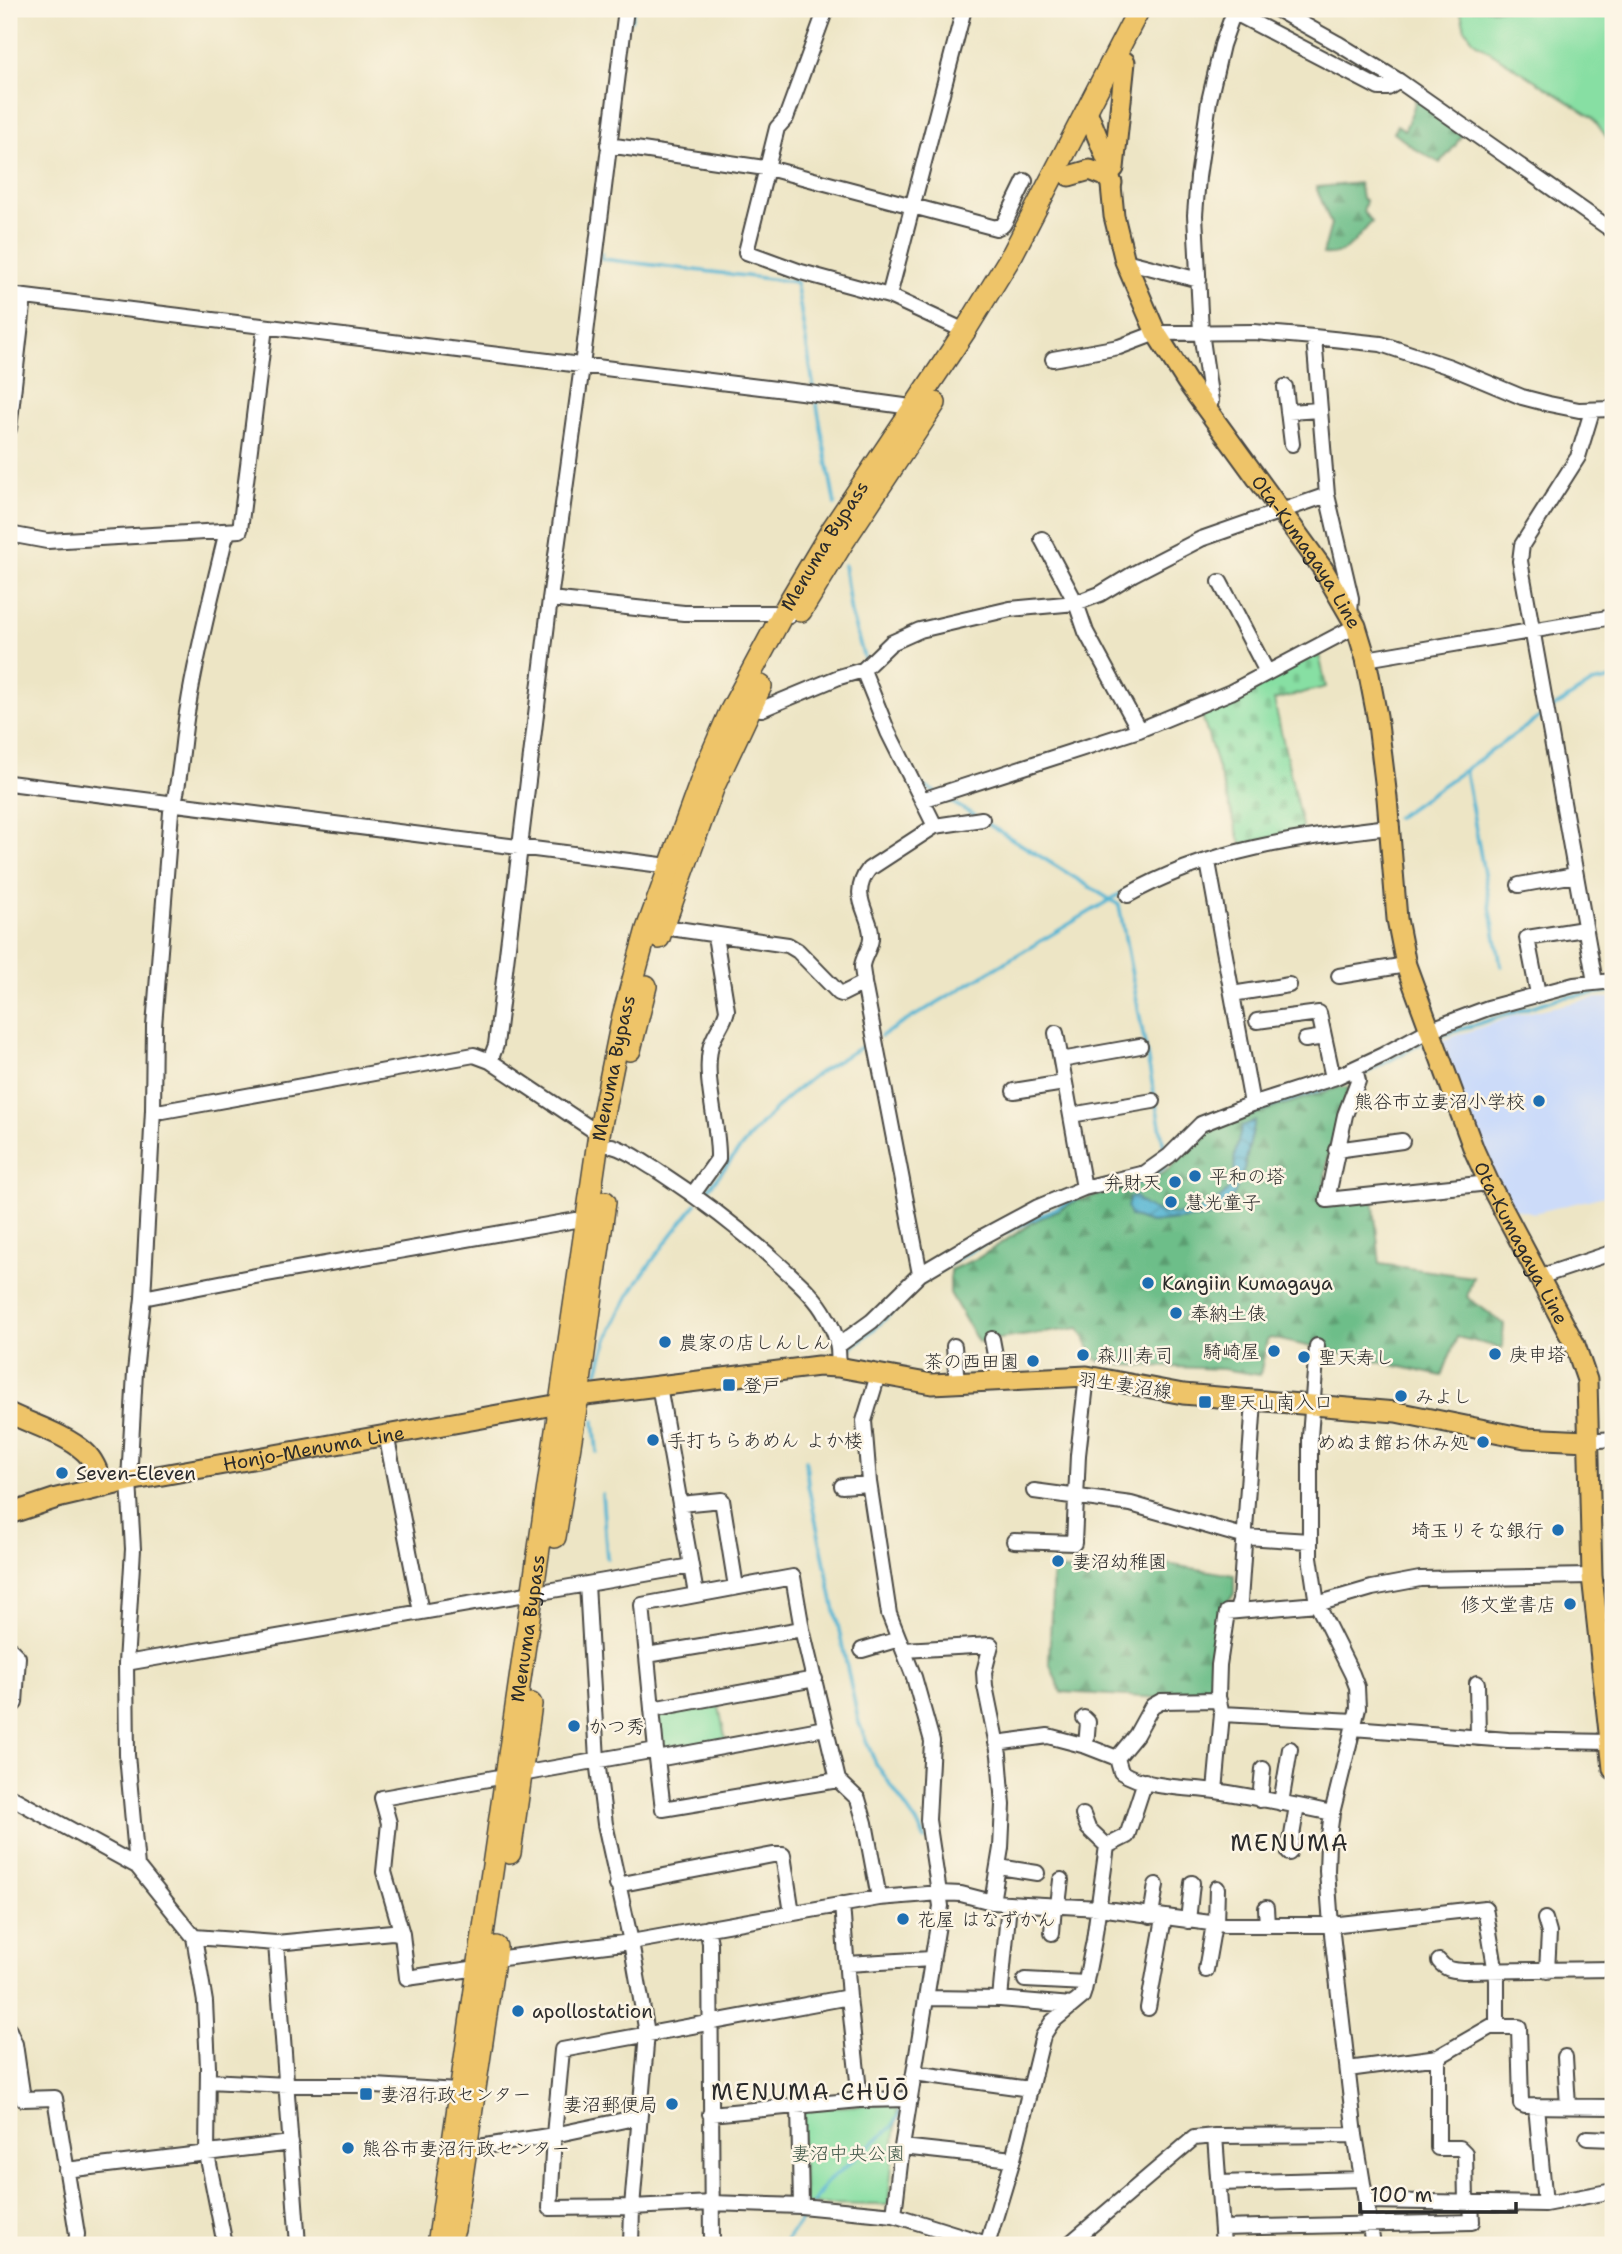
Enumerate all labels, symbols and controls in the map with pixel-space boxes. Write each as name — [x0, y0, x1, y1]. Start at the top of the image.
street label: Ota-Kumagaya Line — [1246, 470, 1367, 633]
street label: Menuma Bypass — [774, 476, 874, 615]
street label: Menuma Bypass — [585, 992, 641, 1143]
place label: 熊谷市立妻沼小学校 — [1354, 1089, 1525, 1114]
marker: 熊谷市立妻沼小学校 — [1531, 1093, 1547, 1109]
street label: Ota-Kumagaya Line — [1468, 1158, 1574, 1328]
place label: 平和の塔 — [1209, 1164, 1285, 1189]
marker: 平和の塔 — [1187, 1168, 1203, 1184]
place label: 弁財天 — [1104, 1170, 1161, 1195]
marker: 弁財天 — [1167, 1174, 1183, 1190]
place label: 慧光童子 — [1185, 1190, 1261, 1215]
marker: 慧光童子 — [1163, 1194, 1179, 1210]
place label: Kangiin Kumagaya — [1162, 1271, 1333, 1296]
marker: Kangiin Kumagaya — [1140, 1275, 1156, 1291]
place label: 奉納土俵 — [1190, 1301, 1266, 1326]
marker: 奉納土俵 — [1168, 1305, 1184, 1321]
place label: 農家の店しんしん — [679, 1330, 831, 1355]
marker: 農家の店しんしん — [657, 1334, 673, 1350]
place label: 騎崎屋 — [1203, 1339, 1260, 1364]
place label: 庚申塔 — [1509, 1342, 1566, 1367]
place label: 森川寿司 — [1097, 1343, 1173, 1368]
marker: 騎崎屋 — [1266, 1343, 1282, 1359]
place label: 聖天寿し — [1318, 1345, 1394, 1370]
marker: 庚申塔 — [1487, 1346, 1503, 1362]
marker: 森川寿司 — [1075, 1347, 1091, 1363]
place label: 茶の西田園 — [924, 1349, 1019, 1374]
marker: 聖天寿し — [1296, 1349, 1312, 1365]
marker: 茶の西田園 — [1025, 1353, 1041, 1369]
street label: 羽生妻沼線 — [1076, 1366, 1174, 1404]
place label: 登戸 — [743, 1373, 781, 1398]
marker: 登戸 — [721, 1377, 737, 1393]
place label: みよし — [1415, 1384, 1472, 1409]
marker: みよし — [1393, 1388, 1409, 1404]
place label: 聖天山南入口 — [1219, 1390, 1333, 1415]
marker: 聖天山南入口 — [1197, 1394, 1213, 1410]
street label: Honjo-Menuma Line — [221, 1420, 406, 1477]
place label: 手打ちらあめん よか楼 — [667, 1428, 863, 1453]
place label: めぬま館お休み処 — [1317, 1430, 1469, 1455]
marker: 手打ちらあめん よか楼 — [645, 1432, 661, 1448]
marker: めぬま館お休み処 — [1475, 1434, 1491, 1450]
place label: Seven-Eleven — [76, 1461, 196, 1486]
marker: Seven-Eleven — [54, 1465, 70, 1481]
place label: 埼玉りそな銀行 — [1411, 1518, 1544, 1543]
marker: 埼玉りそな銀行 — [1550, 1522, 1566, 1538]
place label: 妻沼幼稚園 — [1072, 1549, 1167, 1574]
street label: Menuma Bypass — [504, 1553, 550, 1704]
marker: 妻沼幼稚園 — [1050, 1553, 1066, 1569]
place label: 修文堂書店 — [1461, 1592, 1556, 1617]
marker: 修文堂書店 — [1562, 1596, 1578, 1612]
place label: かつ秀 — [588, 1714, 645, 1739]
marker: かつ秀 — [566, 1718, 582, 1734]
district label: MENUMA — [1230, 1828, 1350, 1858]
place label: 花屋 はなずかん — [917, 1907, 1056, 1932]
marker: 花屋 はなずかん — [895, 1911, 911, 1927]
place label: apollostation — [532, 1999, 653, 2024]
marker: apollostation — [510, 2003, 526, 2019]
district label: MENUMA CHŪŌ — [711, 2077, 911, 2107]
place label: 妻沼行政センター — [380, 2082, 531, 2107]
marker: 妻沼行政センター — [358, 2086, 374, 2102]
place label: 妻沼郵便局 — [563, 2092, 658, 2117]
marker: 妻沼郵便局 — [664, 2096, 680, 2112]
place label: 熊谷市妻沼行政センター — [362, 2136, 570, 2161]
marker: 熊谷市妻沼行政センター — [340, 2140, 356, 2156]
park label: 妻沼中央公園 — [791, 2141, 905, 2166]
scale bar — [1360, 2170, 1515, 2214]
text: 100 m — [1370, 2181, 1433, 2209]

